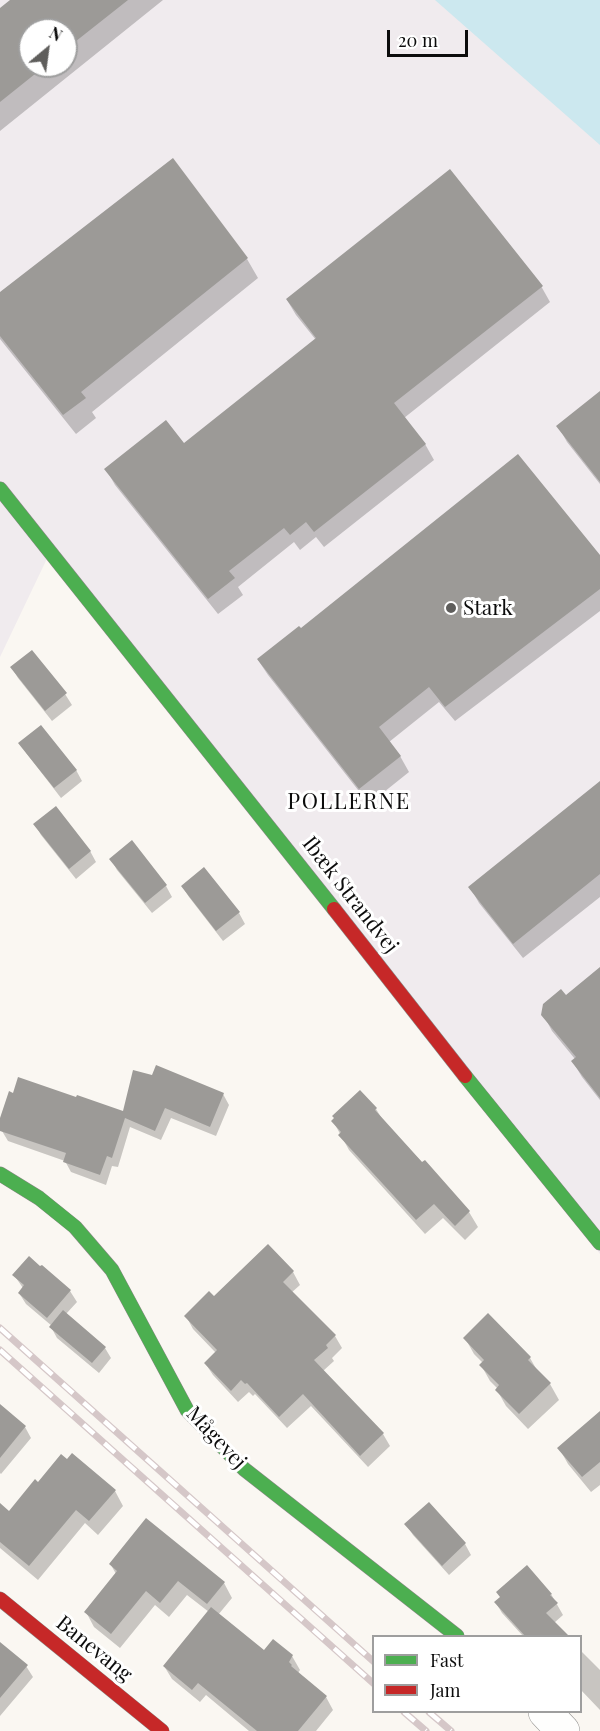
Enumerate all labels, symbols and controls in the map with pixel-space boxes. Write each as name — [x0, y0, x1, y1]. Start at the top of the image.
north arrow — [18, 18, 78, 78]
scale bar — [390, 18, 471, 56]
text: N — [46, 22, 66, 46]
text: 20 m — [398, 28, 438, 52]
place label: Stark — [463, 595, 513, 621]
marker: Stark — [444, 601, 458, 615]
district label: POLLERNE — [287, 789, 411, 815]
street label: Ibæk Strandvej — [297, 832, 403, 958]
street label: Mågevej — [181, 1401, 251, 1475]
street label: Banevang — [51, 1611, 137, 1687]
legend — [372, 1635, 582, 1713]
text: Fast — [430, 1648, 463, 1672]
text: Jam — [430, 1678, 460, 1702]

